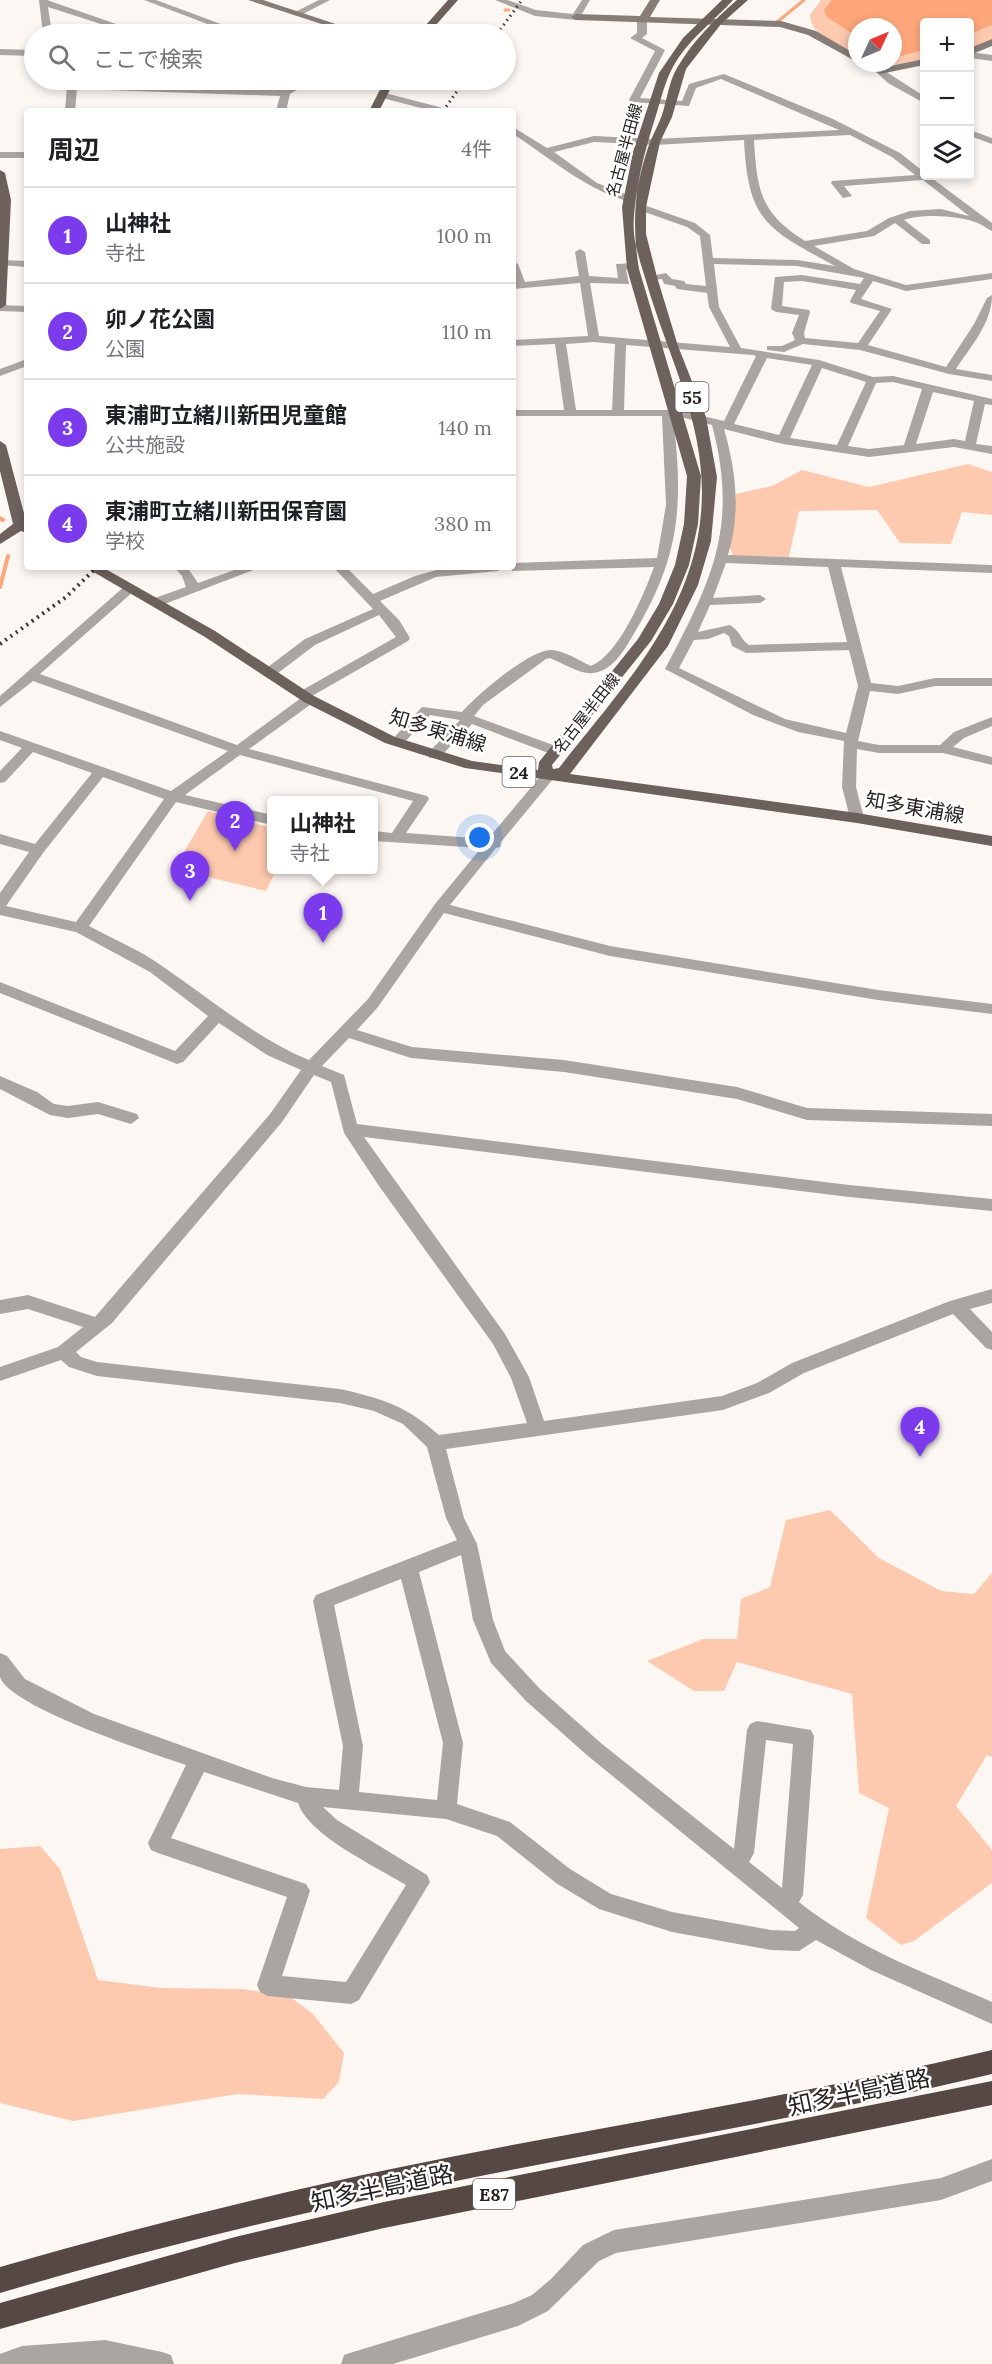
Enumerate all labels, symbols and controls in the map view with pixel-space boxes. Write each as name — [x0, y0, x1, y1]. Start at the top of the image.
north arrow — [848, 18, 902, 72]
map controls — [920, 18, 974, 180]
button: + — [920, 18, 974, 72]
search box — [24, 24, 516, 90]
icon: search — [45, 41, 78, 74]
text: ここで検索 — [93, 45, 203, 73]
button: − — [920, 72, 974, 126]
street label: 名古屋半田線 — [602, 101, 646, 199]
button: layers — [920, 126, 974, 180]
text: 周辺 — [48, 133, 100, 166]
text: 4件 — [461, 136, 492, 161]
text: 山神社 — [105, 209, 171, 237]
text: 1 — [63, 223, 72, 248]
text: 100 m — [437, 223, 492, 248]
text: 寺社 — [105, 240, 145, 265]
text: 卯ノ花公園 — [105, 305, 215, 333]
text: 2 — [62, 319, 73, 344]
text: 110 m — [442, 319, 492, 344]
text: 公園 — [105, 336, 145, 361]
road number: 55 — [676, 382, 708, 412]
text: 東浦町立緒川新田児童館 — [105, 401, 347, 429]
text: 3 — [62, 415, 73, 440]
text: 140 m — [438, 415, 492, 440]
text: 公共施設 — [105, 432, 185, 457]
text: 東浦町立緒川新田保育園 — [105, 497, 347, 525]
text: 4 — [62, 511, 73, 536]
text: 380 m — [434, 511, 492, 536]
text: 学校 — [105, 528, 145, 553]
street label: 名古屋半田線 — [549, 669, 623, 757]
street label: 知多東浦線 — [387, 703, 489, 757]
road number: 24 — [502, 757, 536, 787]
street label: 知多東浦線 — [864, 786, 966, 828]
popup — [267, 796, 378, 874]
pin: 2 — [216, 802, 254, 851]
text: 山神社 — [289, 809, 356, 837]
your location — [465, 823, 494, 852]
text: 寺社 — [289, 840, 329, 865]
pin: 3 — [170, 852, 210, 901]
pin: 1 — [304, 894, 342, 943]
pin: 4 — [900, 1408, 940, 1457]
street label: 知多半島道路 — [785, 2062, 933, 2122]
street label: 知多半島道路 — [308, 2158, 456, 2218]
road number: E87 — [473, 2179, 515, 2209]

